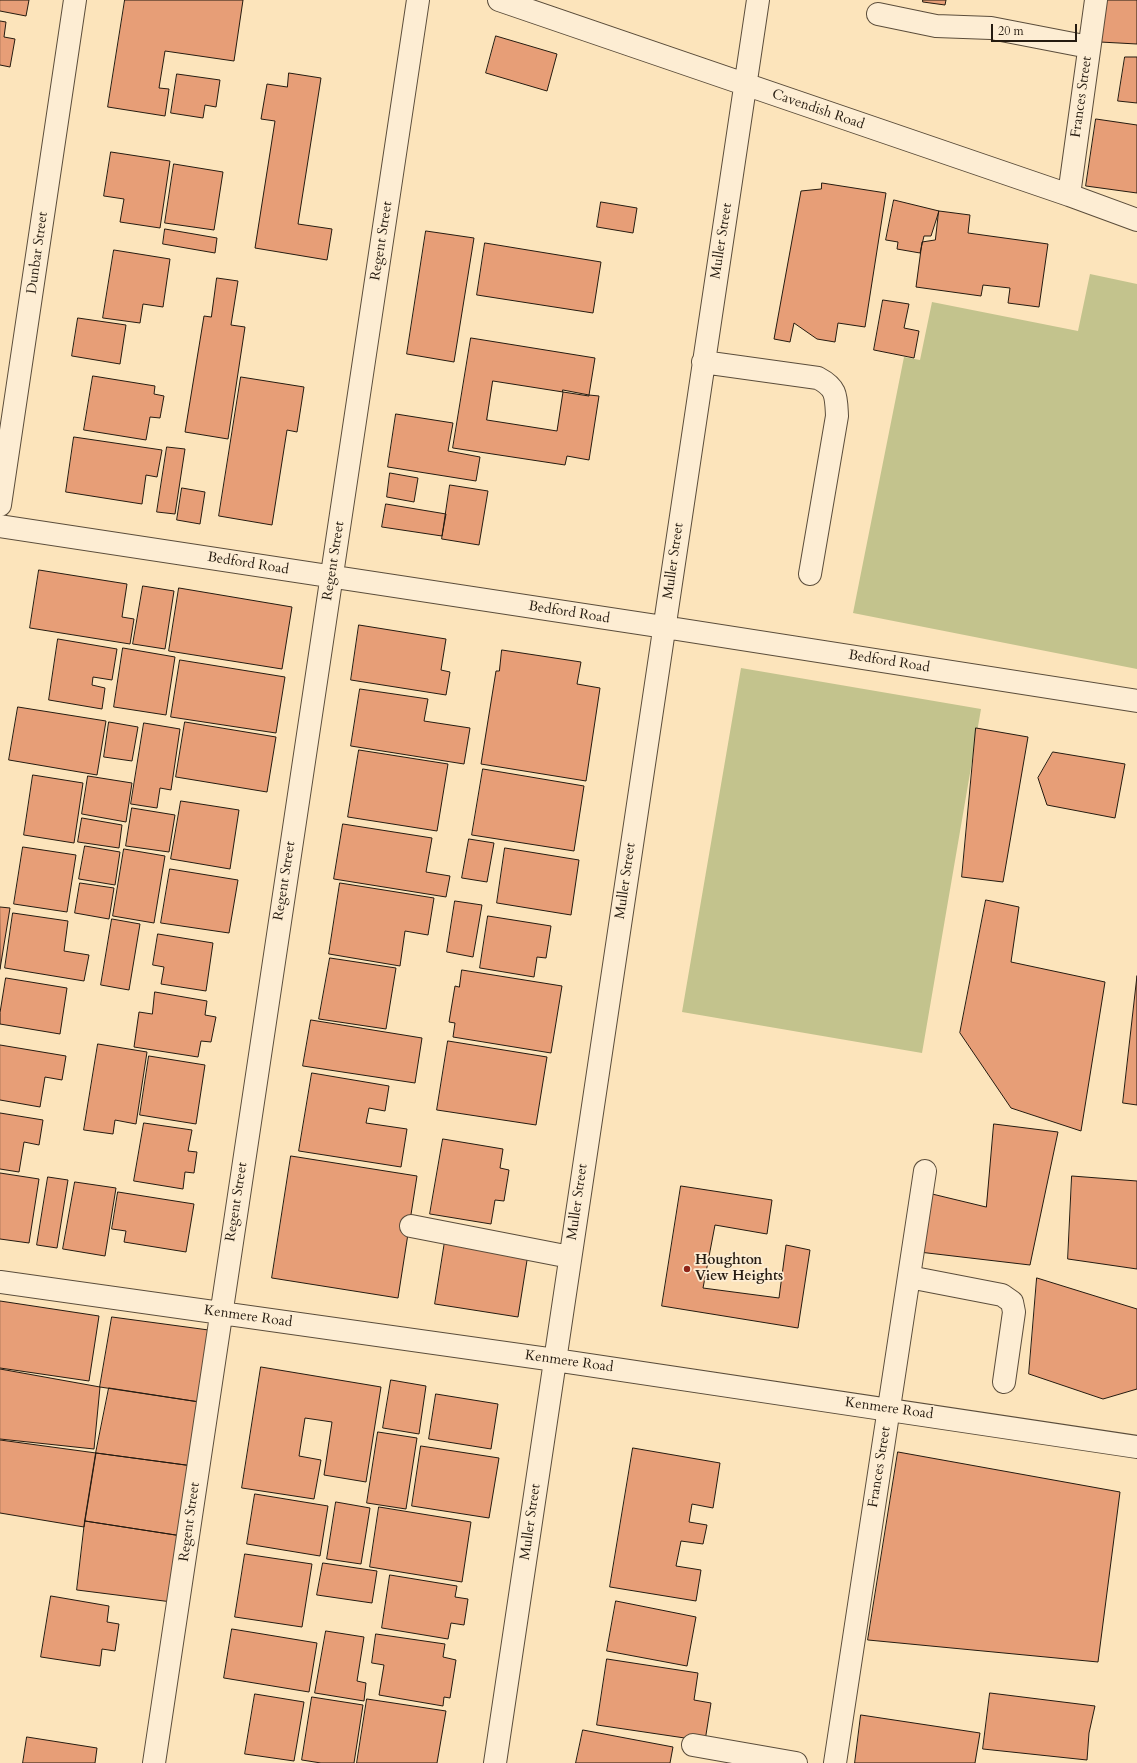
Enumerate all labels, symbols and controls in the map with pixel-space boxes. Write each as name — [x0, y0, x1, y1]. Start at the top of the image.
scale bar — [993, 16, 1079, 42]
text: 20 m — [998, 23, 1024, 39]
street label: Frances Street — [1068, 55, 1096, 139]
street label: Cavendish Road — [770, 86, 866, 134]
street label: Regent Street — [367, 200, 397, 282]
street label: Muller Street — [708, 202, 736, 280]
street label: Dunbar Street — [24, 211, 52, 295]
street label: Regent Street — [319, 520, 349, 602]
street label: Muller Street — [660, 522, 688, 600]
street label: Bedford Road — [206, 549, 290, 579]
street label: Bedford Road — [527, 598, 611, 628]
street label: Bedford Road — [847, 647, 931, 677]
street label: Regent Street — [270, 840, 300, 922]
street label: Muller Street — [612, 842, 640, 920]
street label: Regent Street — [222, 1161, 252, 1243]
street label: Muller Street — [564, 1163, 592, 1241]
place label: Houghton View Heights — [695, 1253, 783, 1286]
marker: Houghton View Heights — [682, 1264, 692, 1274]
street label: Kenmere Road — [203, 1302, 293, 1332]
street label: Kenmere Road — [524, 1347, 614, 1377]
street label: Kenmere Road — [844, 1394, 934, 1424]
street label: Frances Street — [865, 1425, 895, 1509]
street label: Regent Street — [176, 1481, 204, 1563]
street label: Muller Street — [517, 1483, 545, 1561]

